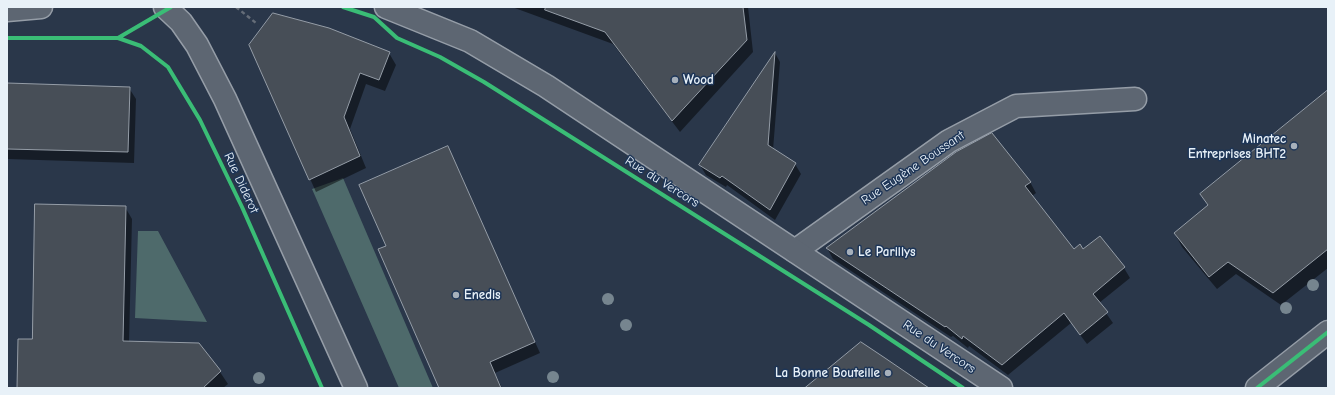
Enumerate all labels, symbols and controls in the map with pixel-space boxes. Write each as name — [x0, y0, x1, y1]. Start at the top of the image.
place label: Wood — [683, 72, 714, 88]
marker: Wood — [670, 75, 680, 85]
street label: Rue Eugène Boussant — [858, 128, 968, 208]
place label: Minatec Entreprises BHT2 — [1188, 131, 1286, 162]
marker: Minatec Entreprises BHT2 — [1289, 141, 1299, 151]
street label: Rue Diderot — [220, 150, 262, 216]
street label: Rue du Vercors — [622, 153, 702, 211]
place label: Le Parillys — [858, 244, 915, 260]
marker: Le Parillys — [845, 247, 855, 257]
place label: Enedis — [464, 287, 501, 303]
marker: Enedis — [451, 290, 461, 300]
street label: Rue du Vercors — [900, 317, 978, 377]
place label: La Bonne Bouteille — [775, 365, 880, 381]
marker: La Bonne Bouteille — [883, 368, 893, 378]

